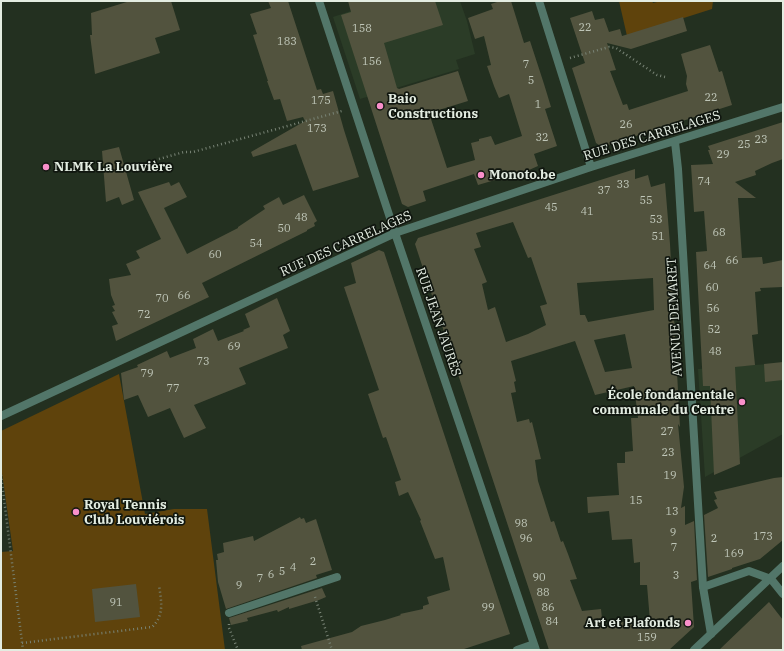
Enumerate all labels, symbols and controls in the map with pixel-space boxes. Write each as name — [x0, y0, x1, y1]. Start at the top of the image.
house number: 22 — [578, 21, 592, 35]
house number: 158 — [352, 22, 372, 36]
house number: 183 — [277, 35, 297, 49]
house number: 156 — [362, 55, 382, 69]
house number: 7 — [523, 58, 529, 72]
house number: 5 — [528, 74, 534, 88]
place label: Baio Constructions — [388, 91, 478, 122]
house number: 22 — [704, 91, 718, 105]
house number: 175 — [311, 94, 331, 108]
house number: 1 — [535, 98, 541, 112]
marker: Baio Constructions — [375, 101, 385, 111]
street label: RUE DES CARRELAGES — [582, 108, 722, 164]
house number: 26 — [619, 118, 633, 132]
house number: 173 — [307, 122, 327, 136]
house number: 32 — [535, 131, 549, 145]
house number: 23 — [754, 133, 768, 147]
house number: 25 — [737, 138, 751, 152]
house number: 29 — [716, 148, 730, 162]
place label: NLMK La Louvière — [54, 159, 172, 175]
marker: NLMK La Louvière — [41, 162, 51, 172]
place label: Monoto.be — [489, 167, 556, 183]
marker: Monoto.be — [476, 170, 486, 180]
house number: 74 — [697, 175, 711, 189]
house number: 33 — [616, 178, 630, 192]
house number: 37 — [597, 184, 611, 198]
house number: 55 — [639, 194, 653, 208]
house number: 45 — [544, 201, 558, 215]
house number: 41 — [580, 205, 594, 219]
street label: RUE DES CARRELAGES — [278, 208, 414, 280]
house number: 48 — [294, 211, 308, 225]
house number: 53 — [649, 213, 663, 227]
house number: 50 — [277, 222, 291, 236]
house number: 68 — [712, 226, 726, 240]
house number: 51 — [651, 230, 665, 244]
house number: 54 — [249, 237, 263, 251]
house number: 60 — [208, 248, 222, 262]
house number: 66 — [725, 254, 739, 268]
street label: AVENUE DEMARET — [664, 257, 686, 377]
house number: 64 — [703, 259, 717, 273]
street label: RUE JEAN JAURÈS — [412, 265, 464, 379]
house number: 60 — [705, 281, 719, 295]
house number: 66 — [177, 289, 191, 303]
house number: 70 — [155, 292, 169, 306]
house number: 56 — [706, 302, 720, 316]
house number: 72 — [137, 308, 151, 322]
house number: 52 — [707, 323, 721, 337]
house number: 69 — [227, 340, 241, 354]
house number: 48 — [708, 345, 722, 359]
house number: 73 — [196, 355, 210, 369]
house number: 79 — [140, 367, 154, 381]
house number: 77 — [166, 382, 180, 396]
place label: École fondamentale communale du Centre — [593, 387, 734, 418]
marker: École fondamentale communale du Centre — [737, 397, 747, 407]
house number: 27 — [660, 425, 674, 439]
house number: 23 — [661, 446, 675, 460]
house number: 19 — [663, 469, 677, 483]
house number: 15 — [629, 494, 643, 508]
place label: Royal Tennis Club Louviérois — [84, 497, 184, 528]
house number: 13 — [665, 505, 679, 519]
marker: Royal Tennis Club Louviérois — [71, 507, 81, 517]
house number: 98 — [514, 517, 528, 531]
house number: 9 — [670, 526, 676, 540]
house number: 173 — [753, 530, 773, 544]
house number: 96 — [519, 532, 533, 546]
house number: 2 — [711, 532, 717, 546]
house number: 7 — [671, 541, 677, 555]
house number: 169 — [724, 547, 744, 561]
house number: 2 — [310, 555, 316, 569]
house number: 4 — [290, 561, 296, 575]
house number: 5 — [279, 565, 285, 579]
house number: 6 — [268, 568, 274, 582]
house number: 3 — [673, 569, 679, 583]
house number: 90 — [532, 571, 546, 585]
house number: 7 — [257, 572, 263, 586]
house number: 9 — [236, 579, 242, 593]
house number: 88 — [536, 586, 550, 600]
house number: 91 — [109, 596, 123, 610]
house number: 99 — [481, 601, 495, 615]
house number: 86 — [541, 601, 555, 615]
house number: 84 — [545, 615, 559, 629]
place label: Art et Plafonds — [585, 615, 680, 631]
marker: Art et Plafonds — [683, 618, 693, 628]
house number: 159 — [637, 631, 657, 645]

